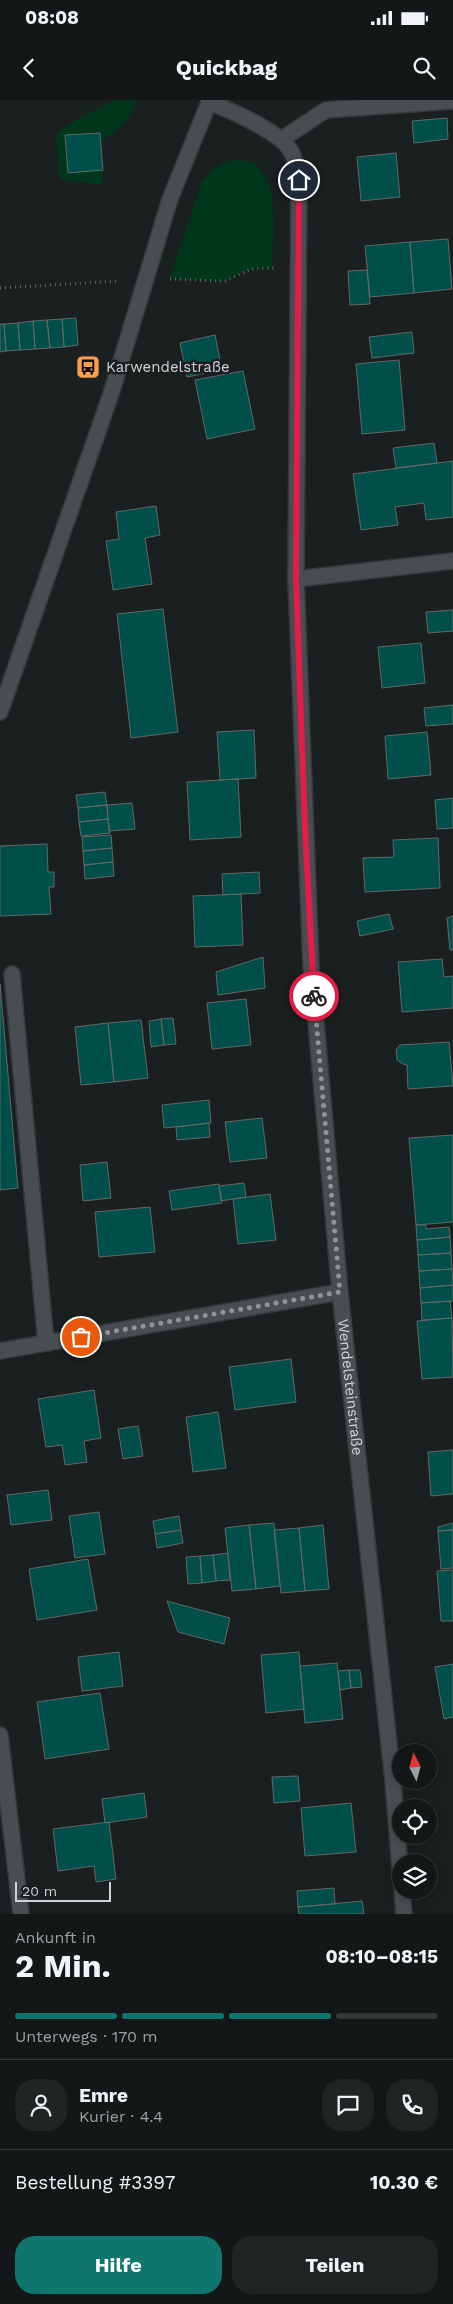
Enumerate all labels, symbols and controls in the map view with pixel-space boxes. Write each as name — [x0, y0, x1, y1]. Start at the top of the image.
text: 08:08 — [25, 6, 79, 29]
icon: back — [15, 54, 43, 82]
icon: search — [410, 54, 438, 82]
text: Quickbag — [176, 55, 277, 80]
pin — [278, 159, 320, 201]
icon: home — [285, 166, 313, 194]
bus stop icon: Karwendelstraße — [75, 354, 101, 380]
place label: Karwendelstraße — [106, 358, 230, 376]
courier — [289, 971, 339, 1021]
icon: bike — [300, 982, 328, 1010]
pin — [60, 1316, 102, 1358]
street label: Wendelsteinstraße — [334, 1318, 367, 1456]
icon: bag — [67, 1323, 95, 1351]
north arrow — [392, 1744, 438, 1789]
map controls — [392, 1744, 437, 1899]
button: locate — [392, 1799, 437, 1844]
button: layers — [392, 1854, 437, 1899]
scale bar — [15, 1879, 111, 1902]
text: 20 m — [22, 1883, 57, 1899]
text: Ankunft in — [15, 1928, 96, 1947]
text: 08:10–08:15 — [325, 1945, 438, 1968]
text: 2 Min. — [15, 1947, 111, 1985]
text: Unterwegs · 170 m — [15, 2027, 158, 2046]
button: person — [15, 2079, 67, 2131]
button: chat — [322, 2079, 374, 2131]
button: phone — [386, 2079, 438, 2131]
text: Emre — [79, 2084, 128, 2107]
text: Kurier · 4.4 — [79, 2107, 163, 2126]
text: Bestellung #3397 — [15, 2171, 175, 2194]
text: 10.30 € — [370, 2171, 438, 2194]
button: Hilfe — [15, 2236, 222, 2294]
button: Teilen — [232, 2236, 438, 2294]

